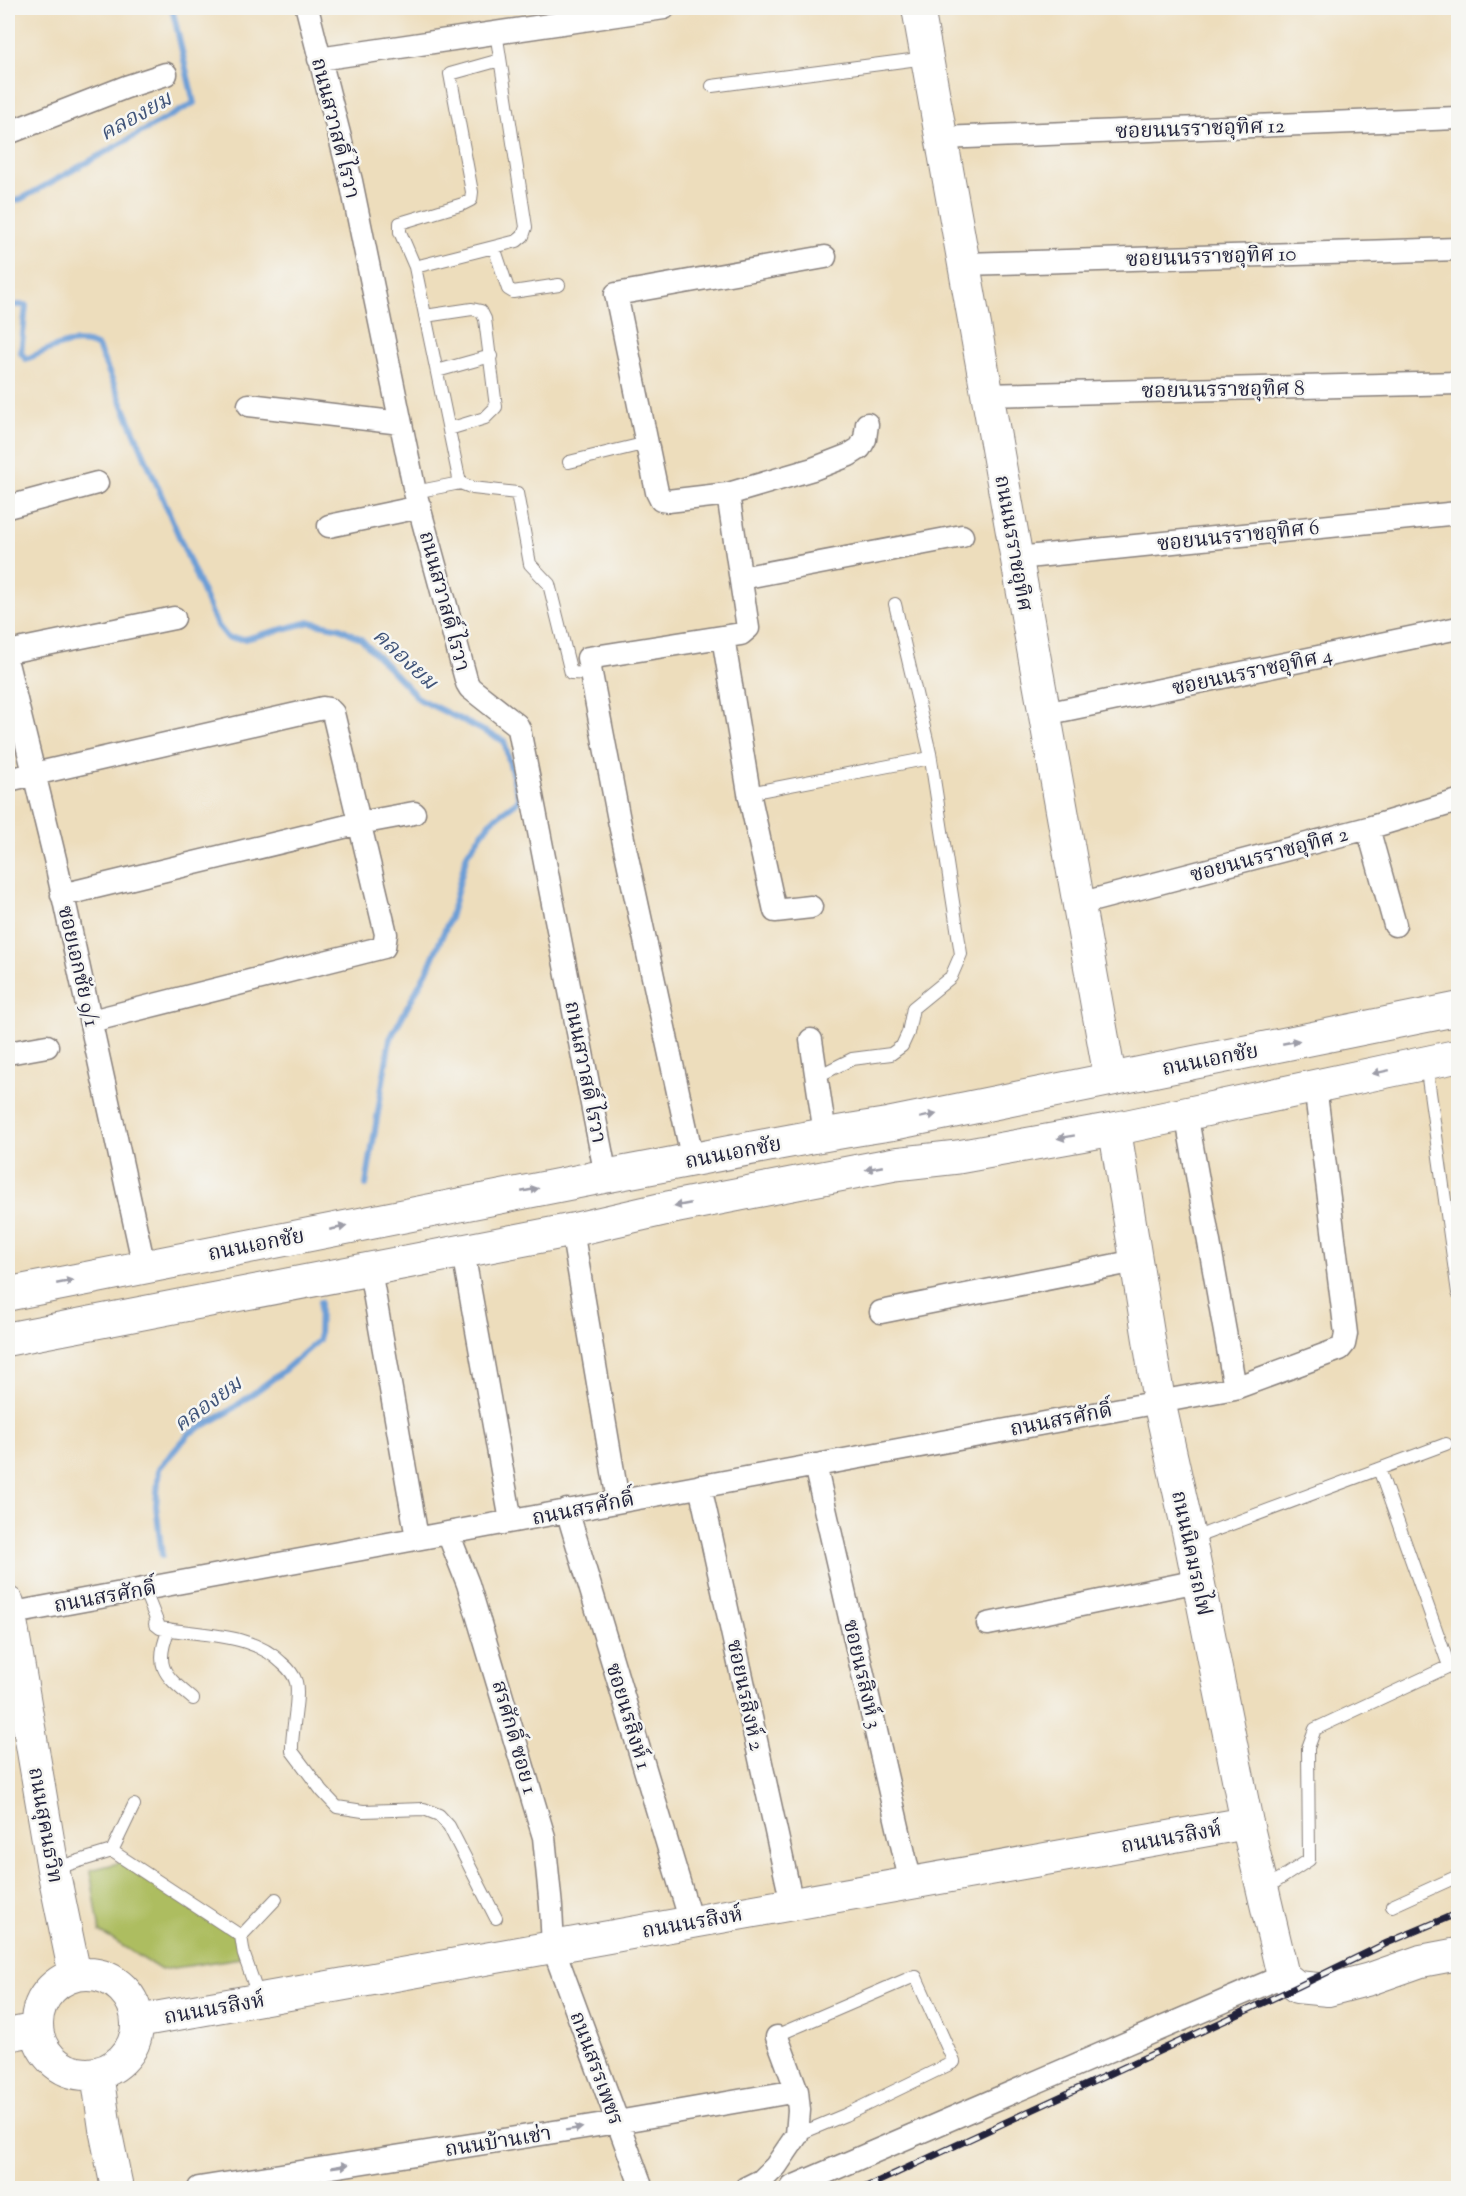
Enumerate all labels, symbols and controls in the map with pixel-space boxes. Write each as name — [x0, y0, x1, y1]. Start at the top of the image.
street label: ถนนสวาสดิ์ ไรวา — [302, 54, 369, 202]
water label: คลองยม — [94, 84, 180, 151]
street label: ซอยนนรราชอุทิศ 12 — [1115, 112, 1286, 148]
street label: ซอยนนรราชอุทิศ 10 — [1125, 240, 1297, 276]
street label: ซอยนนรราชอุทิศ 8 — [1141, 375, 1305, 407]
street label: ถนนนรราชอุทิศ — [985, 473, 1039, 614]
street label: ซอยนนรราชอุทิศ 6 — [1156, 514, 1321, 560]
street label: ถนนสวาสดิ์ ไรวา — [410, 527, 479, 675]
water label: คลองยม — [364, 622, 445, 700]
street label: ซอยนนรราชอุทิศ 4 — [1169, 641, 1335, 705]
street label: ซอยนนรราชอุทิศ 2 — [1187, 820, 1352, 891]
street label: ซอยเอกชัย 9/1 — [49, 903, 106, 1030]
street label: ถนนสวาสดิ์ ไรวา — [556, 998, 615, 1146]
street label: ถนนเอกชัย — [1160, 1037, 1261, 1085]
one-way arrow — [1282, 1037, 1301, 1046]
one-way arrow — [1371, 1068, 1390, 1078]
one-way arrow — [919, 1111, 938, 1120]
street label: ถนนเอกชัย — [683, 1130, 784, 1178]
one-way arrow — [1057, 1133, 1076, 1142]
one-way arrow — [864, 1164, 883, 1173]
one-way arrow — [521, 1185, 540, 1194]
one-way arrow — [673, 1201, 692, 1210]
street label: ถนนเอกชัย — [206, 1222, 307, 1270]
one-way arrow — [329, 1223, 348, 1232]
one-way arrow — [56, 1277, 74, 1287]
water label: คลองยม — [168, 1368, 251, 1441]
street label: ถนนสรศักดิ์ — [1007, 1394, 1116, 1446]
street label: ถนนสรศักดิ์ — [529, 1483, 638, 1535]
street label: ถนนนิคมรถไฟ — [1162, 1488, 1220, 1619]
street label: ถนนสรศักดิ์ — [51, 1571, 160, 1622]
street label: ซอยนรสิงห์ 3 — [834, 1617, 888, 1732]
street label: ซอยนรสิงห์ 2 — [718, 1637, 770, 1754]
street label: ซอยนรสิงห์ 1 — [597, 1660, 658, 1774]
street label: สรศักดิ์ ซอย 1 — [483, 1677, 546, 1798]
street label: ถนนสุคนธวิท — [19, 1765, 69, 1886]
street label: ถนนนรสิงห์ — [1119, 1815, 1224, 1863]
street label: ถนนนรสิงห์ — [640, 1900, 745, 1948]
street label: ถนนนรสิงห์ — [162, 1986, 267, 2034]
street label: ถนนสรรเพชร — [561, 2008, 630, 2130]
street label: ถนนบ้านเช่า — [443, 2120, 554, 2166]
one-way arrow — [565, 2124, 584, 2133]
one-way arrow — [331, 2161, 350, 2170]

